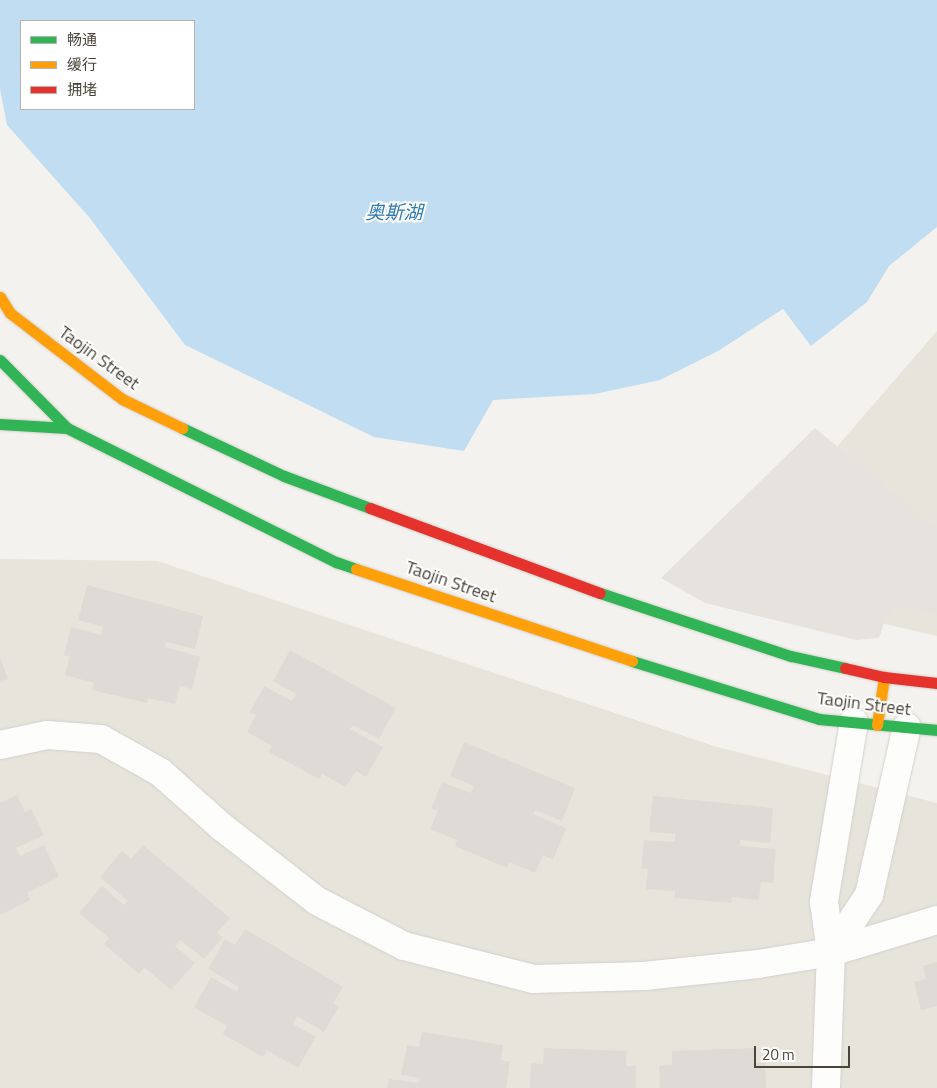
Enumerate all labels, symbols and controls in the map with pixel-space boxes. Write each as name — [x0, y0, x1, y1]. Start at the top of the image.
legend — [20, 20, 195, 110]
text: 畅通 — [67, 28, 97, 51]
text: 缓行 — [67, 53, 97, 76]
text: 拥堵 — [67, 78, 97, 101]
water label: 奥斯湖 — [366, 201, 422, 223]
street label: Taojin Street — [55, 322, 143, 394]
street label: Taojin Street — [403, 556, 499, 608]
street label: Taojin Street — [816, 688, 912, 720]
scale bar — [757, 1036, 853, 1068]
text: 20 m — [762, 1043, 795, 1066]

